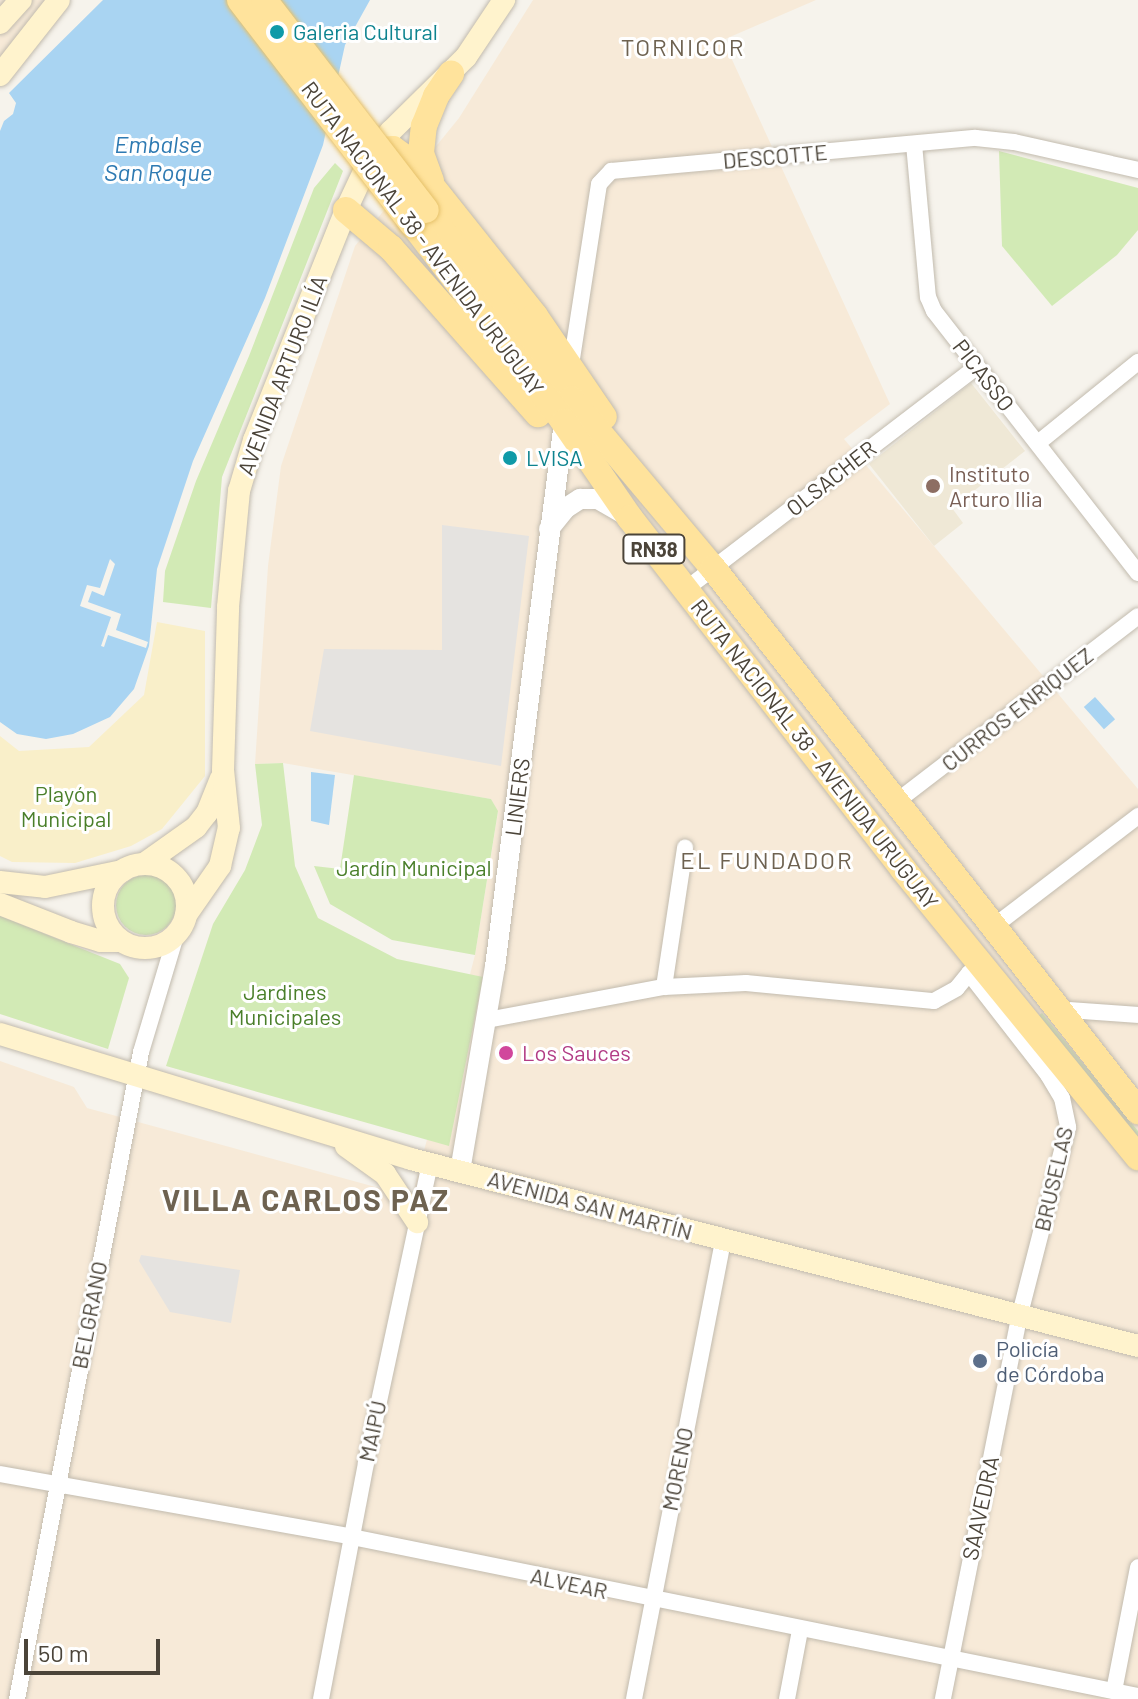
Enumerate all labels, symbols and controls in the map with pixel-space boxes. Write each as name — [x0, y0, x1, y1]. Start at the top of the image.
place label: Galeria Cultural — [293, 19, 438, 45]
marker: Galeria Cultural — [268, 23, 286, 41]
district label: TORNICOR — [621, 33, 745, 61]
street label: RUTA NACIONAL 38 - AVENIDA URUGUAY — [296, 76, 550, 400]
water label: Embalse San Roque — [104, 130, 212, 186]
street label: DESCOTTE — [722, 138, 828, 174]
street label: AVENIDA ARTURO ILÍA — [232, 271, 332, 479]
street label: PICASSO — [948, 334, 1020, 416]
street label: OLSACHER — [781, 435, 881, 521]
place label: LVISA — [526, 445, 583, 471]
marker: LVISA — [501, 449, 519, 467]
place label: Instituto Arturo Ilia — [949, 460, 1042, 512]
marker: Instituto Arturo Ilia — [924, 477, 942, 495]
road number: RN38 — [622, 533, 686, 565]
street label: RUTA NACIONAL 38 - AVENIDA URUGUAY — [686, 594, 944, 914]
street label: CURROS ENRIQUEZ — [936, 642, 1098, 776]
street label: LINIERS — [499, 756, 535, 838]
park label: Playón Municipal — [21, 780, 111, 832]
district label: EL FUNDADOR — [680, 846, 854, 874]
park label: Jardín Municipal — [336, 855, 492, 881]
park label: Jardines Municipales — [229, 978, 341, 1030]
place label: Los Sauces — [522, 1040, 631, 1066]
marker: Los Sauces — [497, 1044, 515, 1062]
street label: BRUSELAS — [1028, 1124, 1078, 1234]
street label: AVENIDA SAN MARTÍN — [485, 1165, 695, 1245]
district label: VILLA CARLOS PAZ — [162, 1181, 450, 1217]
street label: BELGRANO — [66, 1259, 112, 1371]
place label: Policía de Córdoba — [996, 1335, 1104, 1386]
marker: Policía de Córdoba — [971, 1352, 989, 1370]
street label: MAIPÚ — [353, 1398, 391, 1464]
street label: MORENO — [656, 1425, 698, 1513]
street label: SAAVEDRA — [956, 1454, 1004, 1562]
street label: ALVEAR — [528, 1562, 610, 1604]
scale bar — [28, 1623, 164, 1673]
text: 50 m — [38, 1638, 89, 1667]

